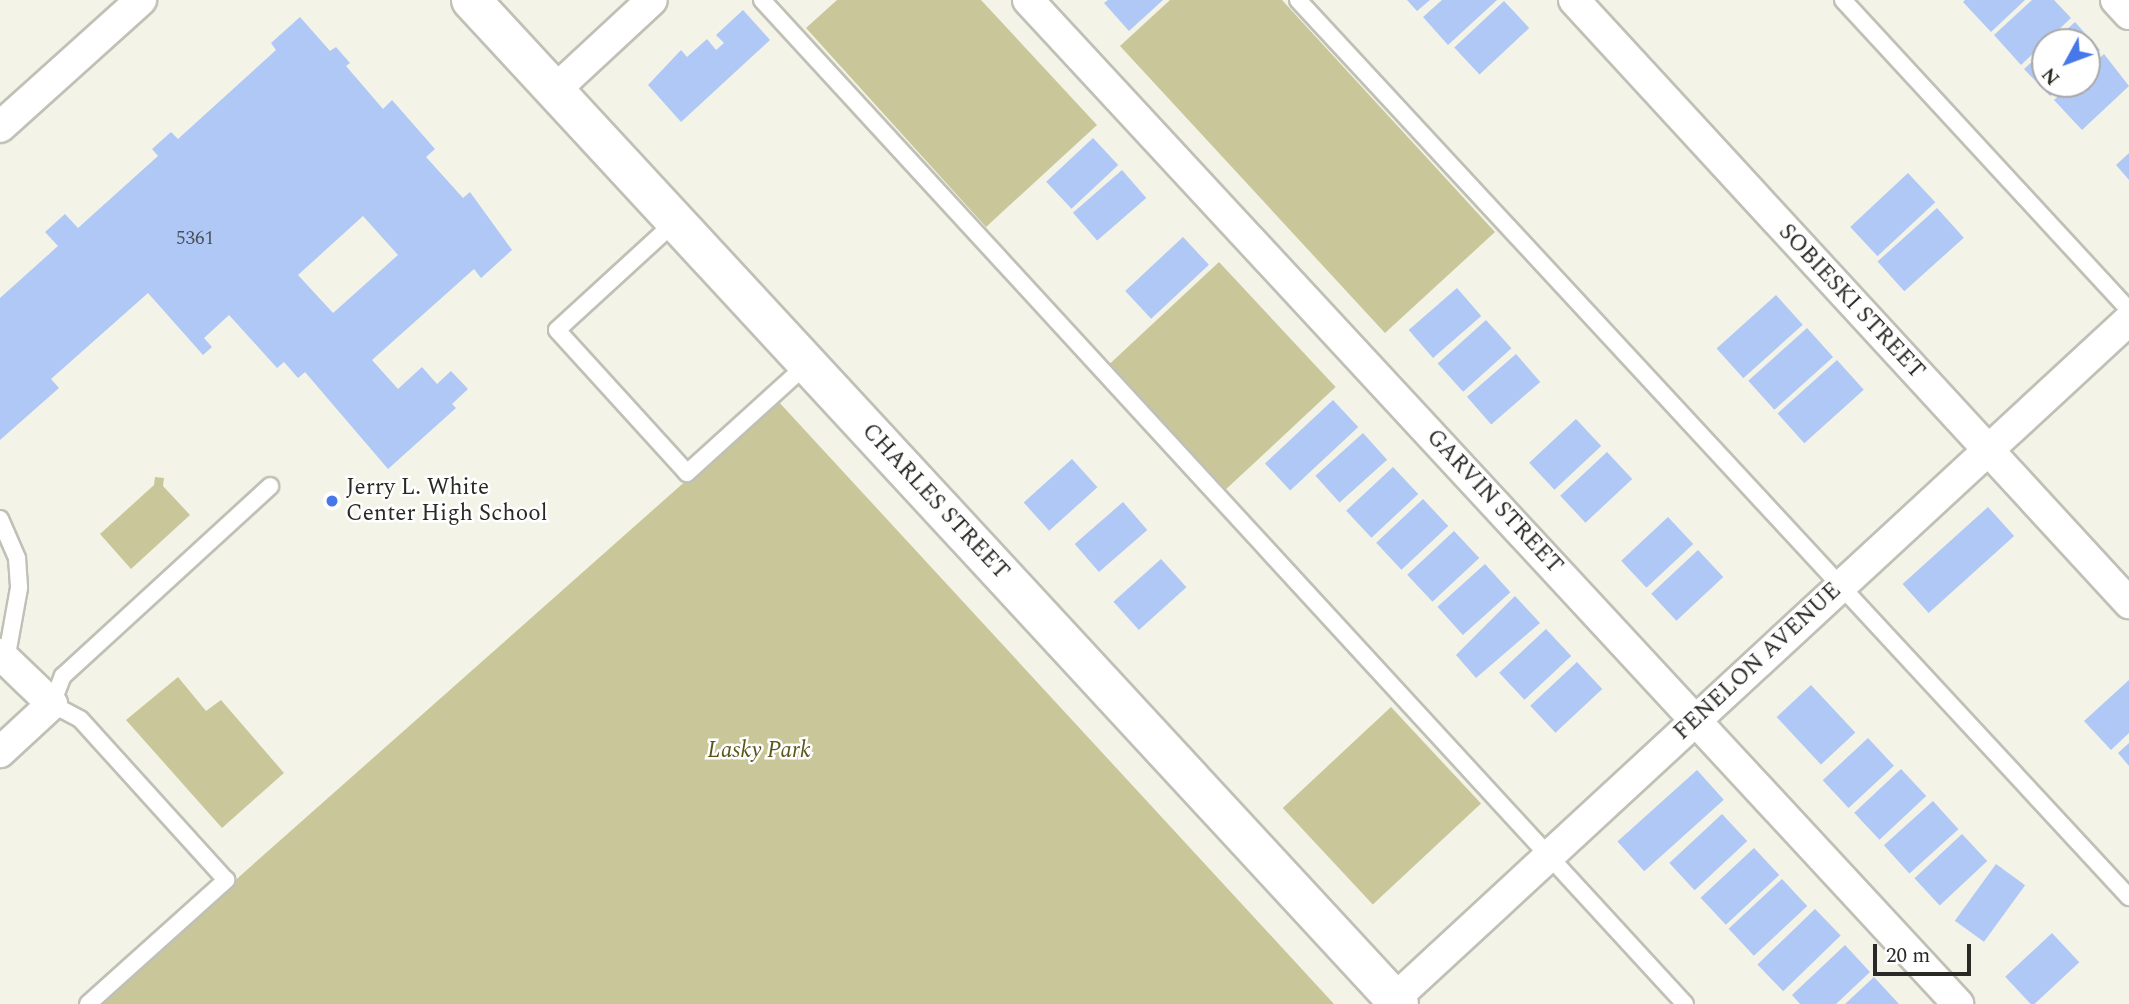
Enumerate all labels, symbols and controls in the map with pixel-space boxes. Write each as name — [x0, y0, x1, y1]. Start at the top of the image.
north arrow — [2031, 28, 2101, 98]
text: N — [2035, 60, 2067, 91]
street label: SOBIESKI STREET — [1772, 219, 1930, 385]
house number: 5361 — [176, 228, 214, 250]
street label: CHARLES STREET — [856, 418, 1014, 586]
street label: GARVIN STREET — [1420, 424, 1568, 580]
place label: Jerry L. White Center High School — [346, 474, 547, 528]
marker: Jerry L. White Center High School — [324, 493, 340, 509]
street label: FENELON AVENUE — [1669, 577, 1847, 747]
park label: Lasky Park — [707, 737, 811, 765]
scale bar — [1877, 930, 1975, 974]
text: 20 m — [1886, 940, 1930, 972]

